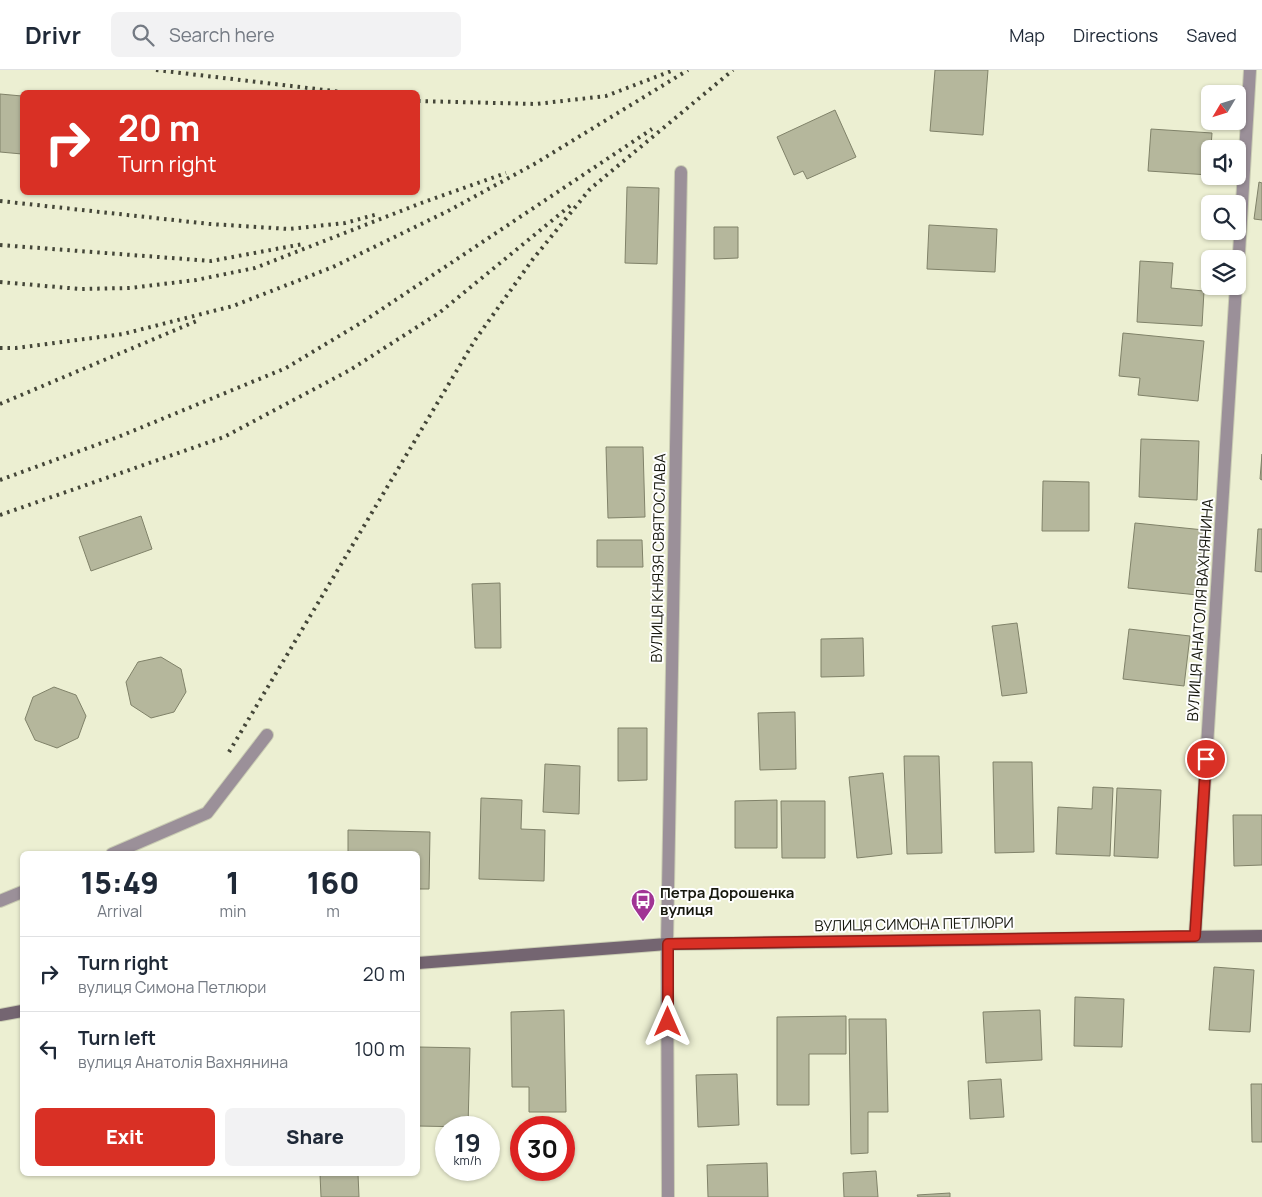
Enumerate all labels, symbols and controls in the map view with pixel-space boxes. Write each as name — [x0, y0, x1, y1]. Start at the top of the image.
search box — [111, 12, 461, 57]
text: Drivr — [25, 18, 81, 51]
icon: search — [129, 21, 157, 49]
text: Search here — [169, 22, 275, 48]
text: Map — [1009, 23, 1045, 47]
text: Directions — [1073, 23, 1158, 47]
text: Saved — [1186, 23, 1237, 47]
north arrow — [1201, 85, 1246, 130]
map controls — [1201, 85, 1246, 295]
text: 20 m — [118, 104, 200, 152]
icon: right — [35, 110, 100, 175]
button: sound — [1201, 140, 1246, 185]
text: Turn right — [118, 149, 216, 179]
button: search — [1201, 195, 1246, 240]
button: layers — [1201, 250, 1246, 295]
street label: ВУЛИЦЯ КНЯЗЯ СВЯТОСЛАВА — [646, 453, 670, 663]
street label: ВУЛИЦЯ АНАТОЛІЯ ВАХНЯНИНА — [1182, 497, 1218, 722]
pin — [1185, 738, 1227, 780]
icon: arrive — [1192, 745, 1220, 773]
text: 15:49 — [81, 862, 159, 903]
text: 1 — [226, 862, 240, 903]
text: 160 — [307, 862, 359, 903]
place label: Петра Дорошенка вулиця — [660, 882, 794, 920]
bus stop icon: Петра Дорошенка вулиця — [630, 888, 656, 922]
text: Arrival — [97, 900, 143, 922]
text: min — [219, 900, 246, 922]
text: m — [326, 900, 340, 922]
street label: ВУЛИЦЯ СИМОНА ПЕТЛЮРИ — [814, 912, 1014, 936]
text: Turn right — [78, 950, 168, 976]
icon: right — [35, 960, 63, 988]
text: 20 m — [363, 961, 405, 987]
text: вулиця Симона Петлюри — [78, 976, 266, 998]
position arrow — [641, 995, 693, 1047]
text: Turn left — [78, 1025, 156, 1051]
icon: left — [35, 1035, 63, 1063]
text: 100 m — [354, 1036, 405, 1062]
text: вулиця Анатолія Вахнянина — [78, 1051, 288, 1073]
button: Exit — [35, 1108, 215, 1166]
button: Share — [225, 1108, 405, 1166]
speed limit sign: 30 — [510, 1116, 575, 1181]
text: 19 — [454, 1125, 481, 1160]
text: km/h — [454, 1152, 481, 1169]

